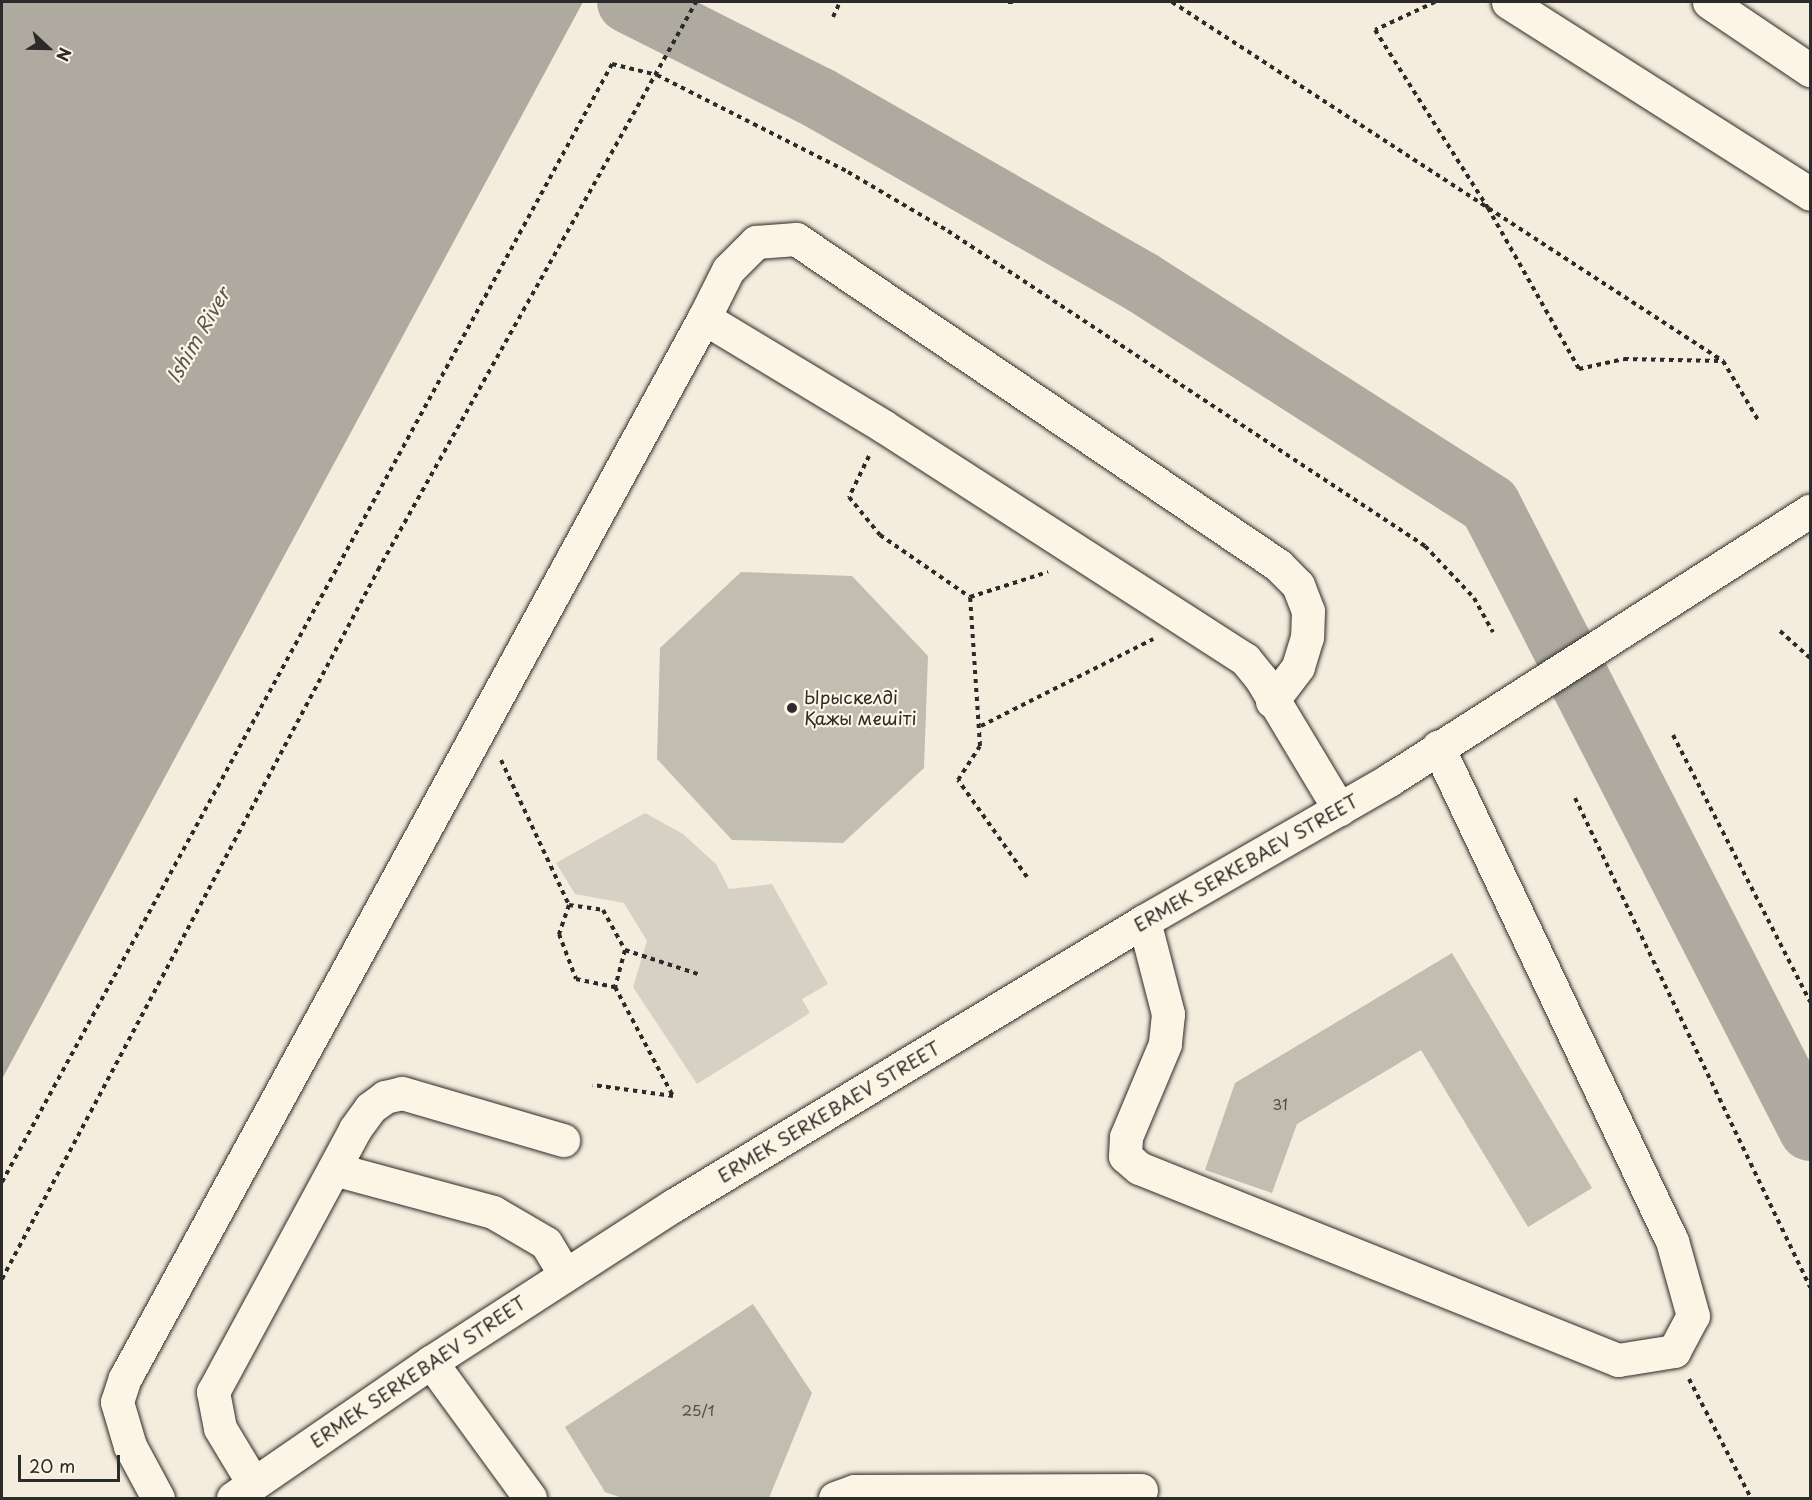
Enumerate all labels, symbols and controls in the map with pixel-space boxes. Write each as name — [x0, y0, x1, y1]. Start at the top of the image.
north arrow — [18, 18, 78, 78]
text: N — [51, 44, 78, 65]
water label: Ishim River — [161, 283, 235, 387]
place label: Ырыскелді Қажы мешіті — [804, 687, 918, 730]
marker: Ырыскелді Қажы мешіті — [785, 701, 799, 715]
street label: ERMEK SERKEBAEV STREET — [1129, 789, 1363, 937]
street label: ERMEK SERKEBAEV STREET — [713, 1037, 945, 1187]
house number: 31 — [1272, 1095, 1288, 1113]
street label: ERMEK SERKEBAEV STREET — [305, 1291, 531, 1453]
house number: 25/1 — [682, 1401, 714, 1419]
scale bar — [21, 1443, 123, 1481]
text: 20 m — [29, 1452, 75, 1479]

